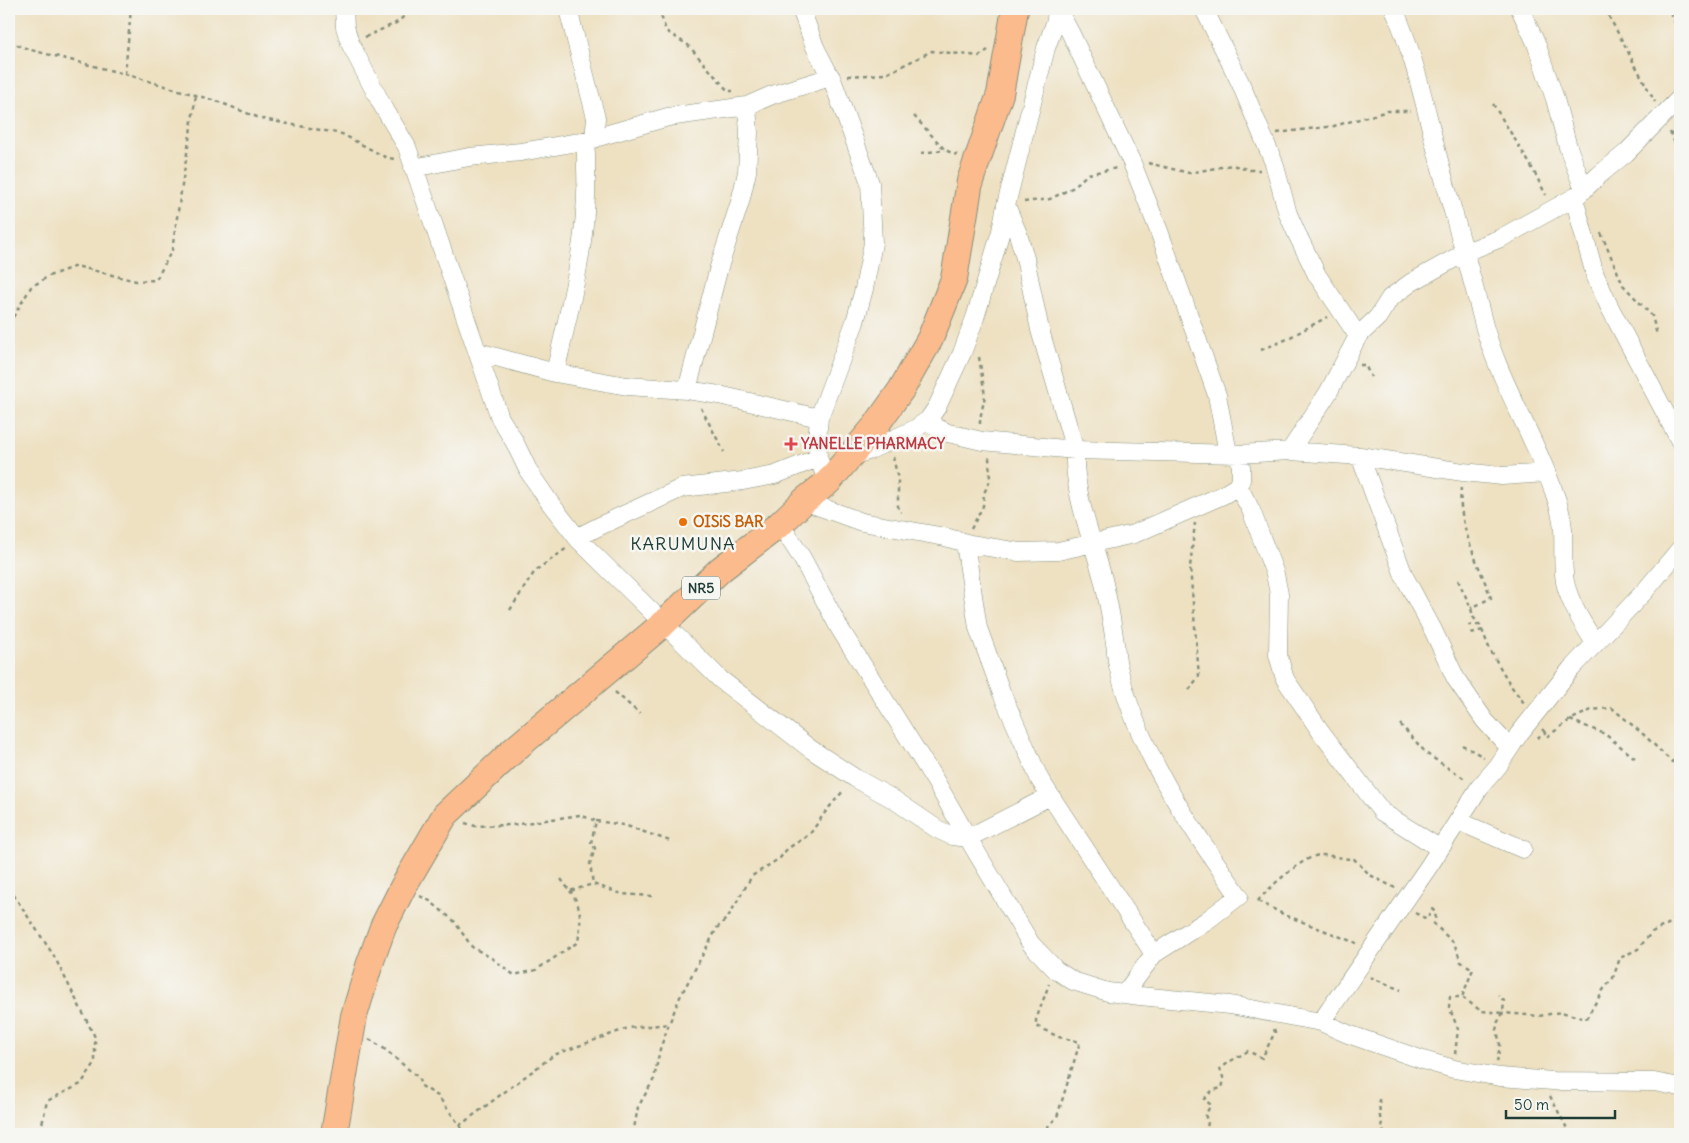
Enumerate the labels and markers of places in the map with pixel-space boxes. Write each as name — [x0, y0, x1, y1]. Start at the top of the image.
place label: YANELLE PHARMACY — [800, 434, 946, 453]
marker: YANELLE PHARMACY — [785, 438, 797, 450]
place label: OISiS BAR — [693, 512, 764, 531]
marker: OISiS BAR — [677, 516, 689, 528]

